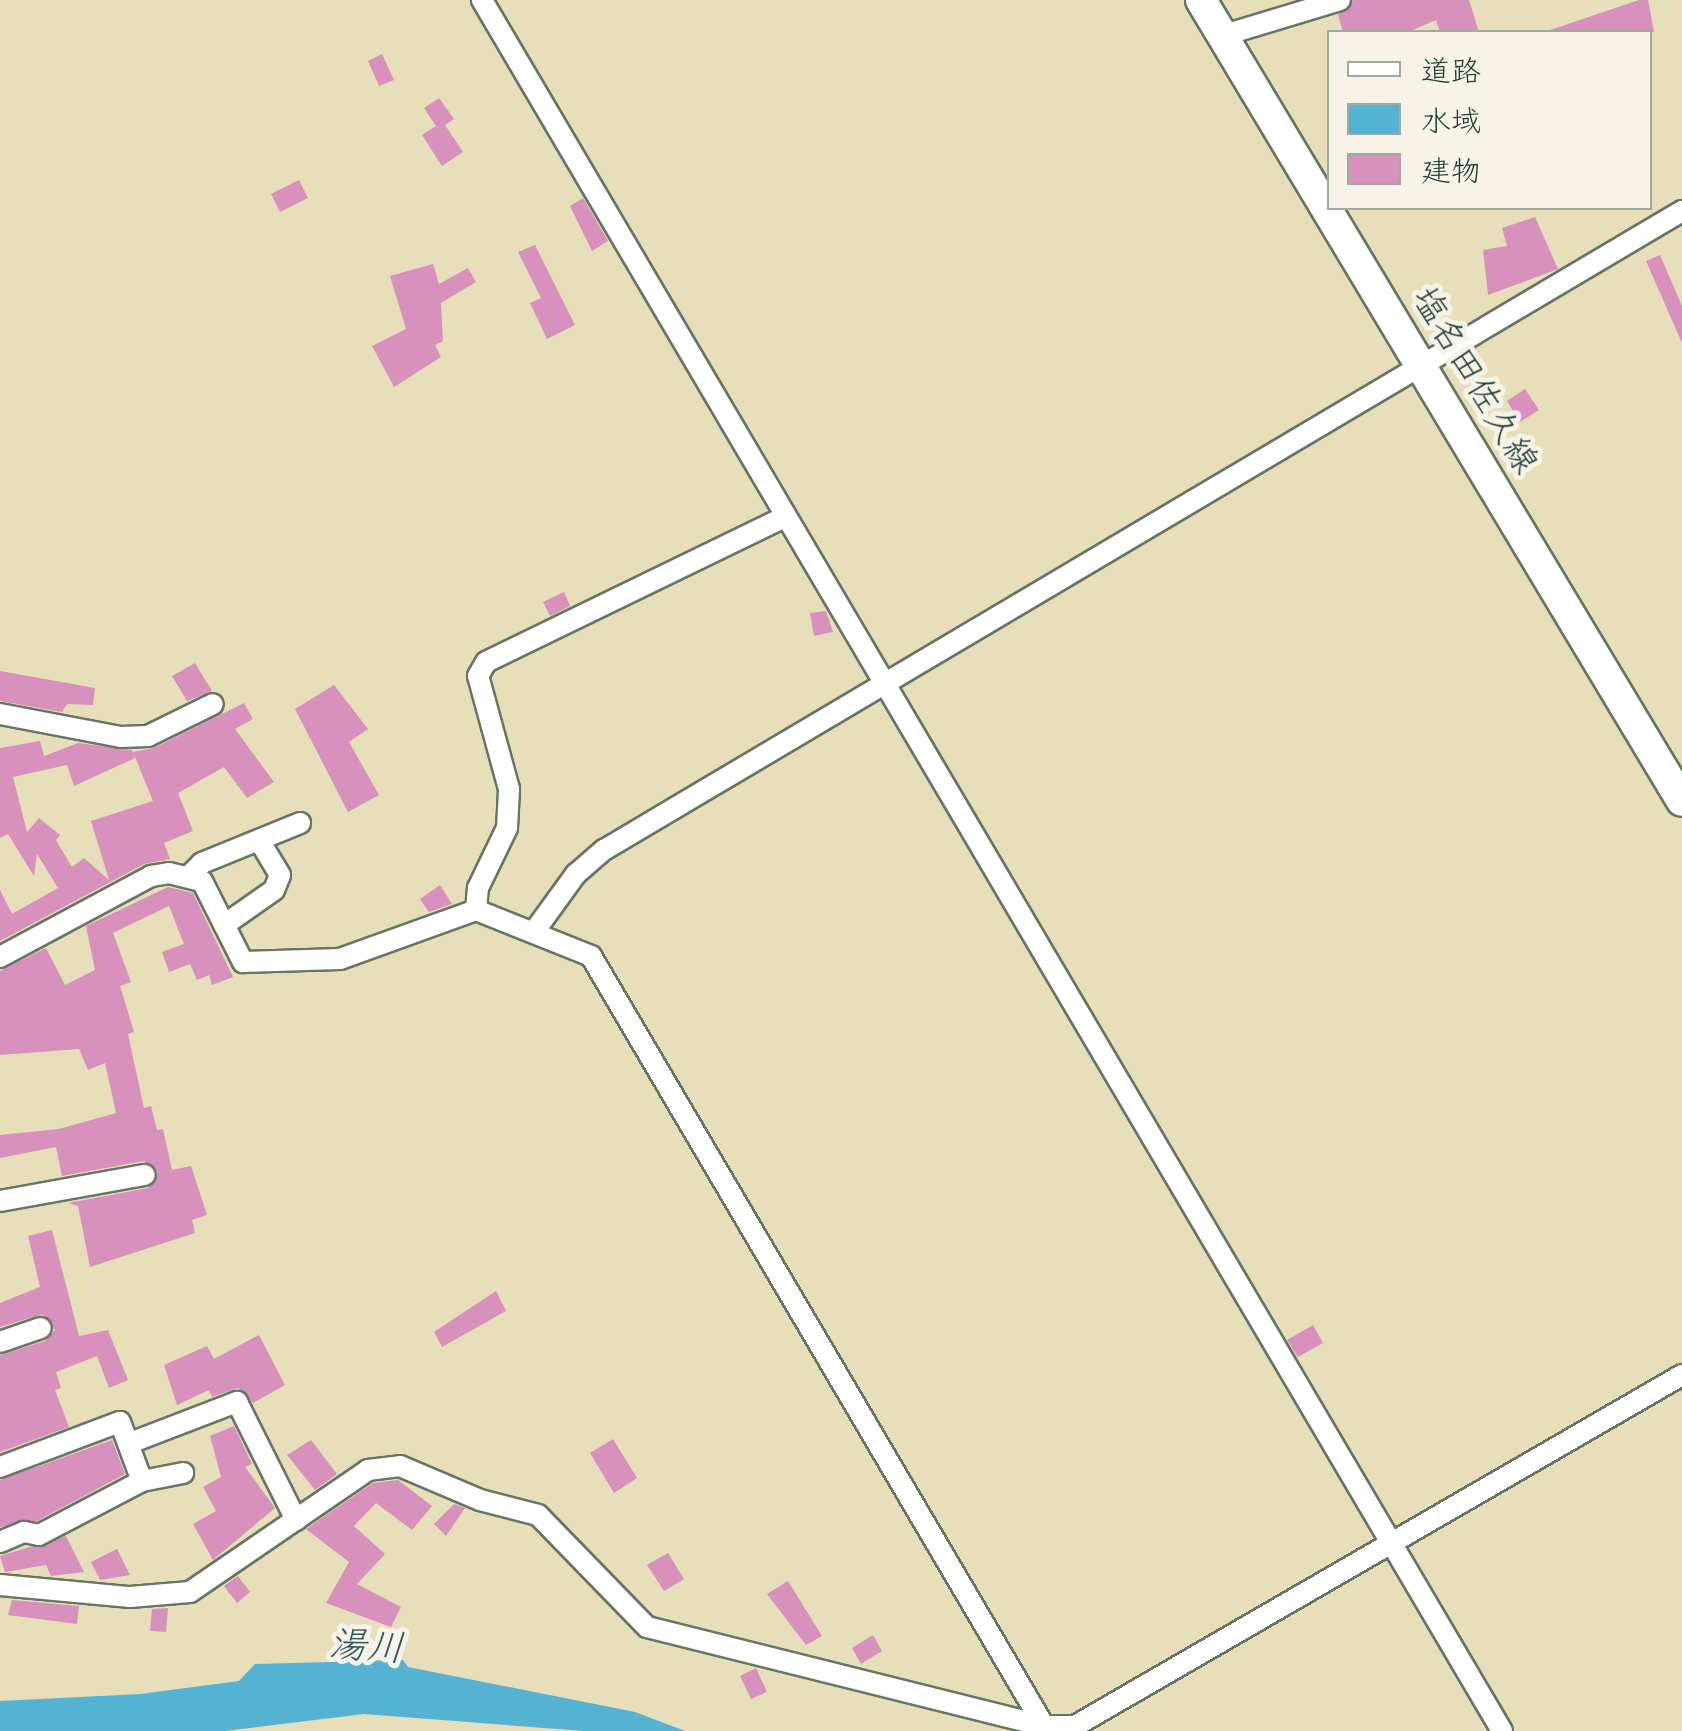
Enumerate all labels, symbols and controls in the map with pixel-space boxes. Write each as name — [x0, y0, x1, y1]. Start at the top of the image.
legend — [1327, 30, 1652, 210]
text: 道路 — [1421, 58, 1481, 93]
text: 水域 — [1421, 108, 1481, 143]
text: 建物 — [1421, 158, 1481, 193]
street label: 塩名田佐久線 — [1399, 282, 1543, 484]
water label: 湯川 — [327, 1627, 405, 1677]

